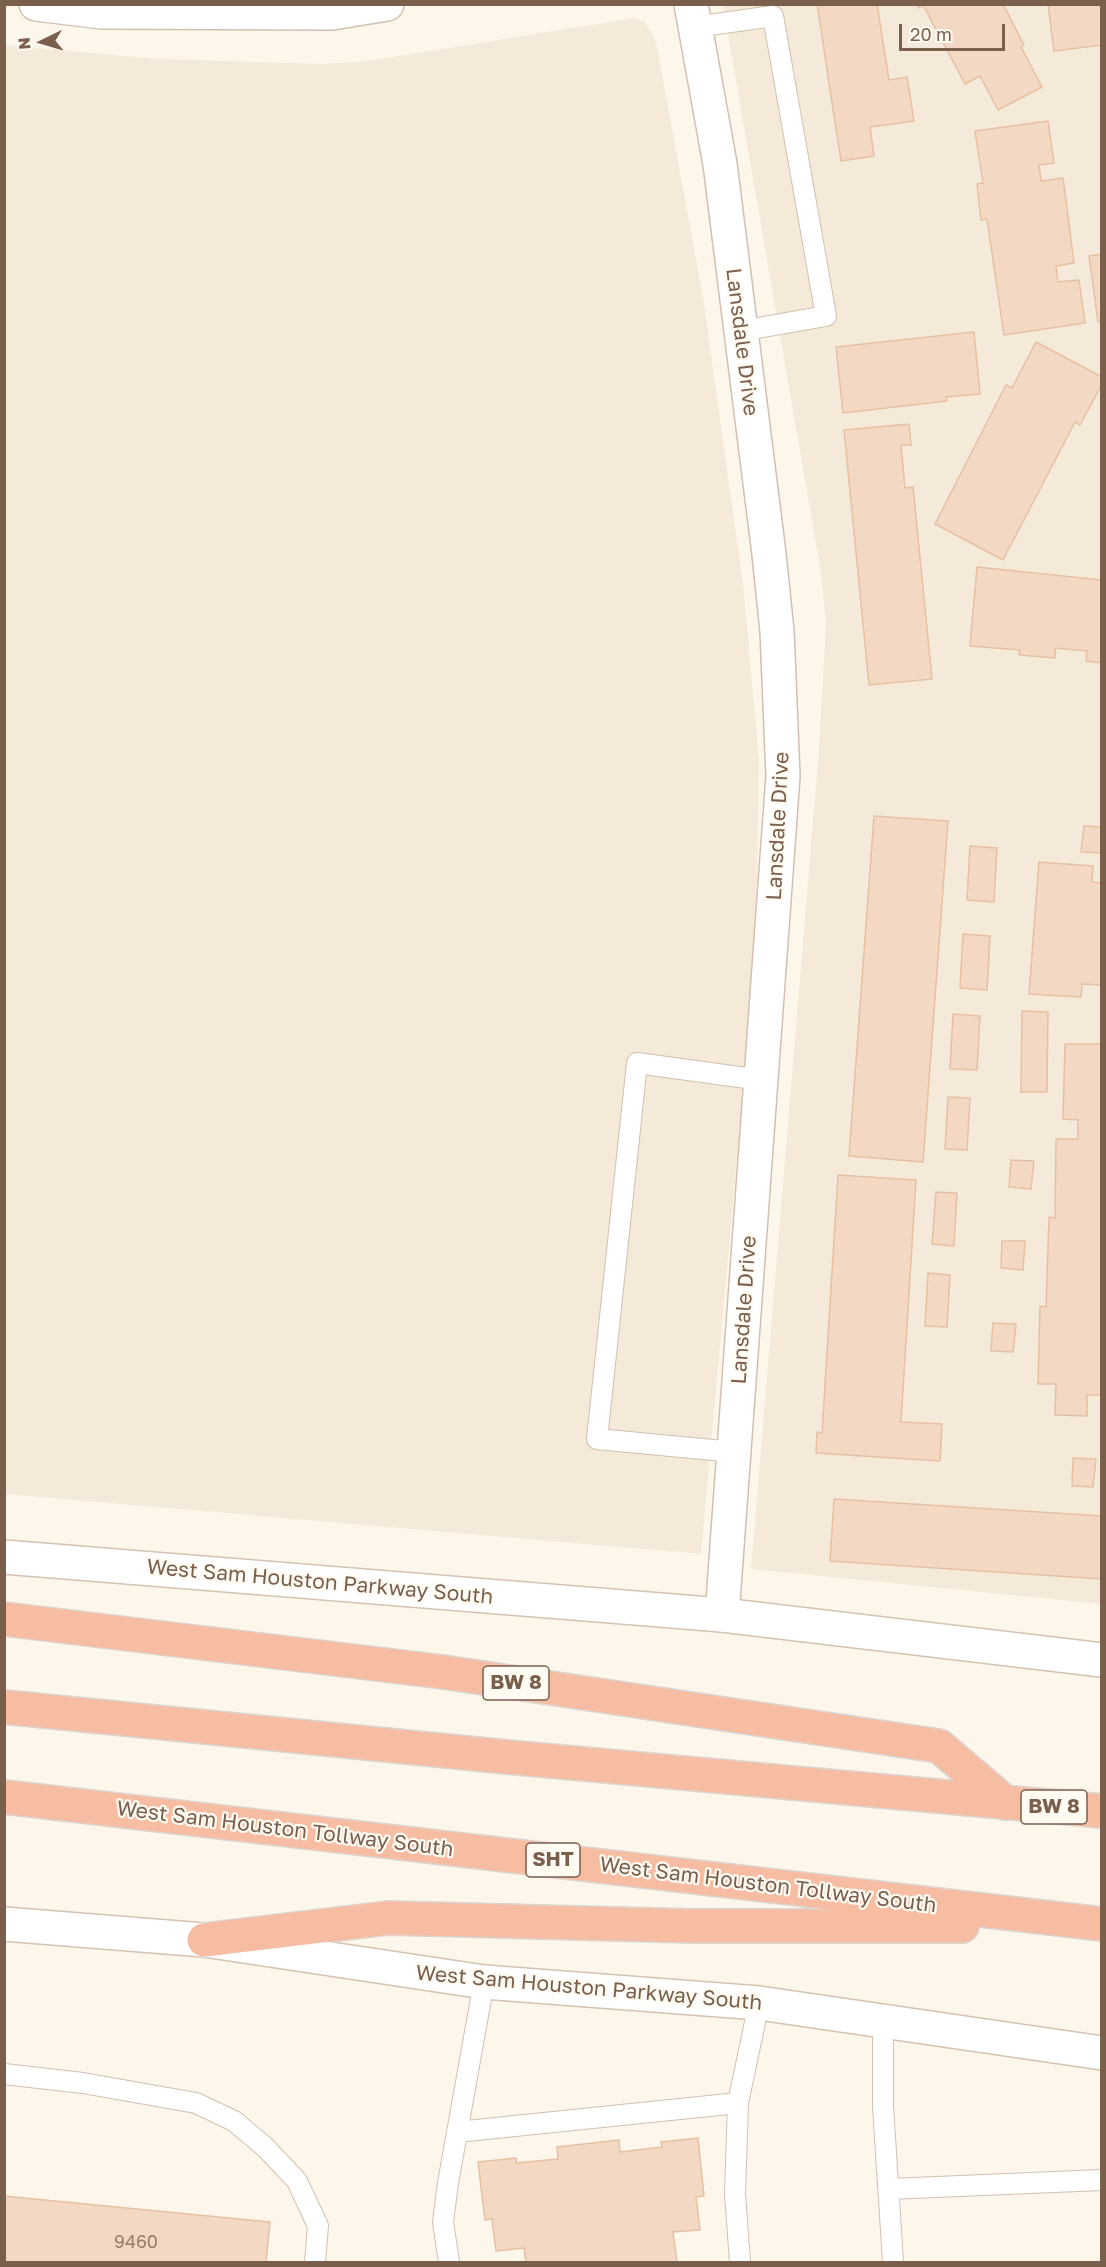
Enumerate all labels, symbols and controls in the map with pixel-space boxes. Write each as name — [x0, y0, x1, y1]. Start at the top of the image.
north arrow — [12, 12, 72, 72]
scale bar — [902, 12, 1008, 50]
text: 20 m — [910, 23, 952, 45]
text: N — [14, 37, 35, 51]
street label: Lansdale Drive — [720, 267, 764, 417]
street label: Lansdale Drive — [762, 751, 794, 901]
street label: Lansdale Drive — [726, 1235, 762, 1385]
street label: West Sam Houston Parkway South — [146, 1554, 494, 1610]
road number: BW 8 — [483, 1666, 549, 1700]
road number: BW 8 — [1021, 1790, 1087, 1824]
street label: West Sam Houston Tollway South — [115, 1796, 455, 1862]
road number: SHT — [526, 1843, 580, 1877]
street label: West Sam Houston Tollway South — [598, 1852, 938, 1918]
street label: West Sam Houston Parkway South — [415, 1960, 763, 2016]
house number: 9460 — [114, 2231, 158, 2253]

